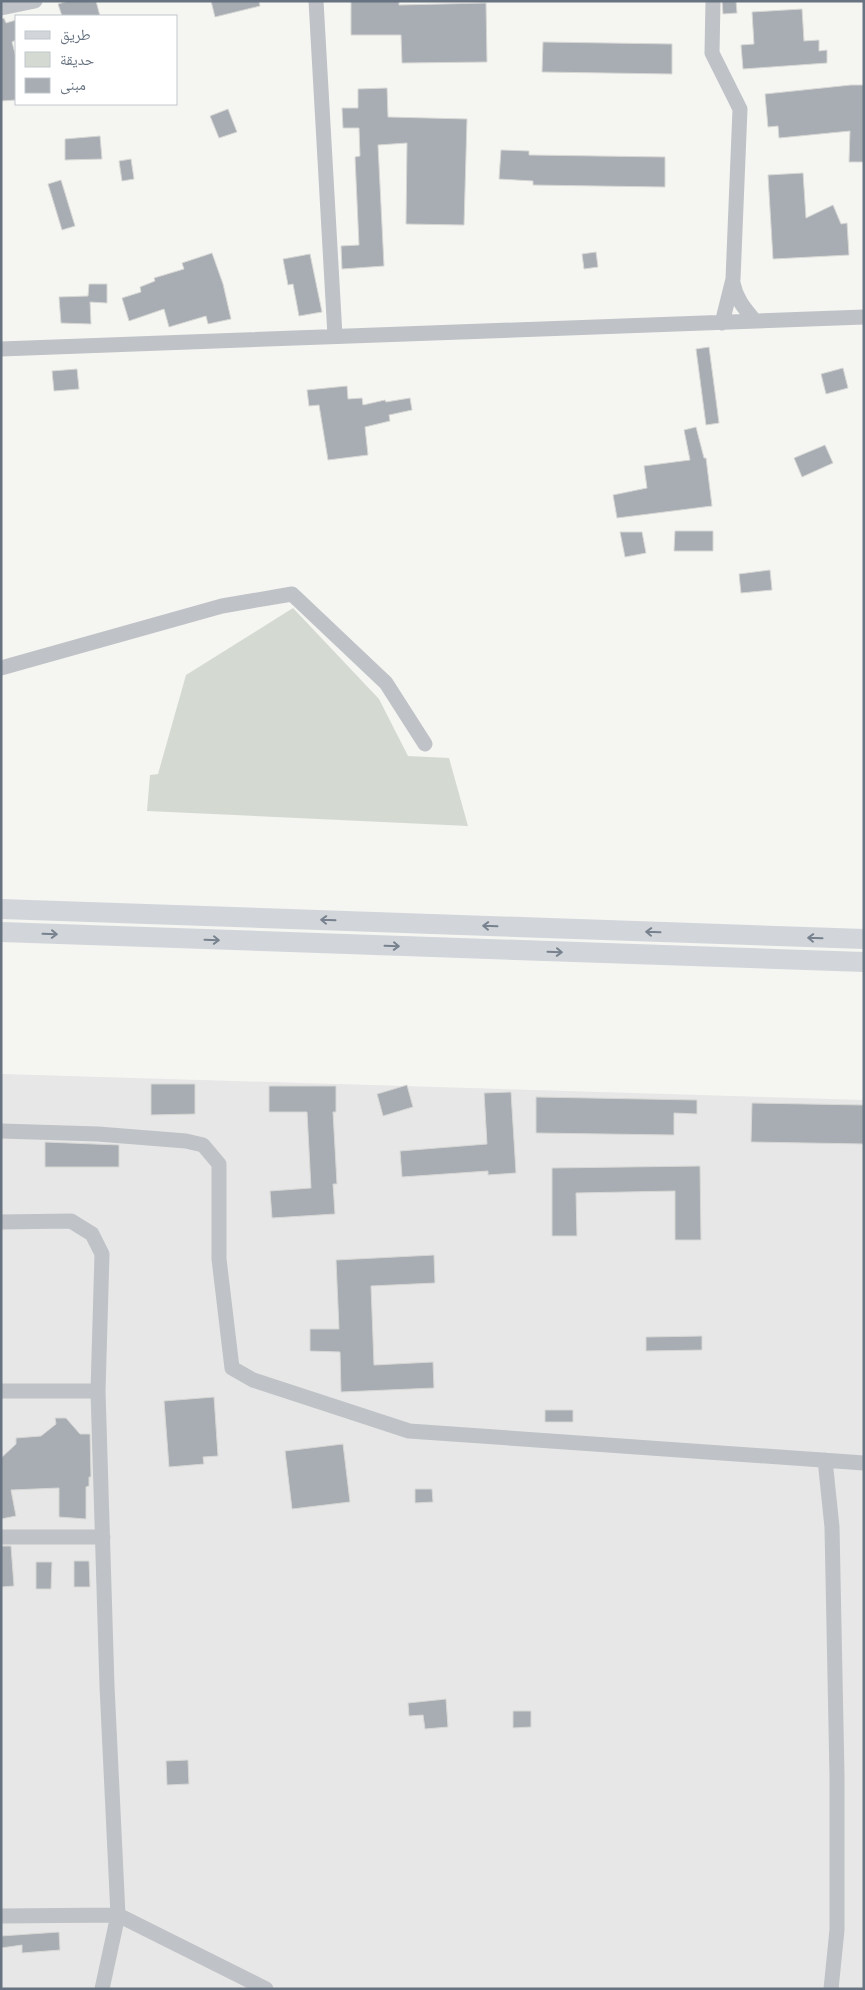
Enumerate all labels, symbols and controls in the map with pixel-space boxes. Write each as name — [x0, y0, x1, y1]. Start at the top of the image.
legend — [15, 15, 178, 105]
text: طريق — [60, 25, 91, 45]
text: حديقة — [60, 50, 95, 68]
text: مبنى — [60, 75, 86, 95]
one-way arrow — [320, 916, 336, 925]
one-way arrow — [482, 921, 498, 931]
one-way arrow — [645, 927, 661, 937]
one-way arrow — [42, 929, 58, 938]
one-way arrow — [807, 933, 823, 942]
one-way arrow — [204, 935, 220, 944]
one-way arrow — [384, 941, 400, 951]
one-way arrow — [546, 947, 562, 956]

